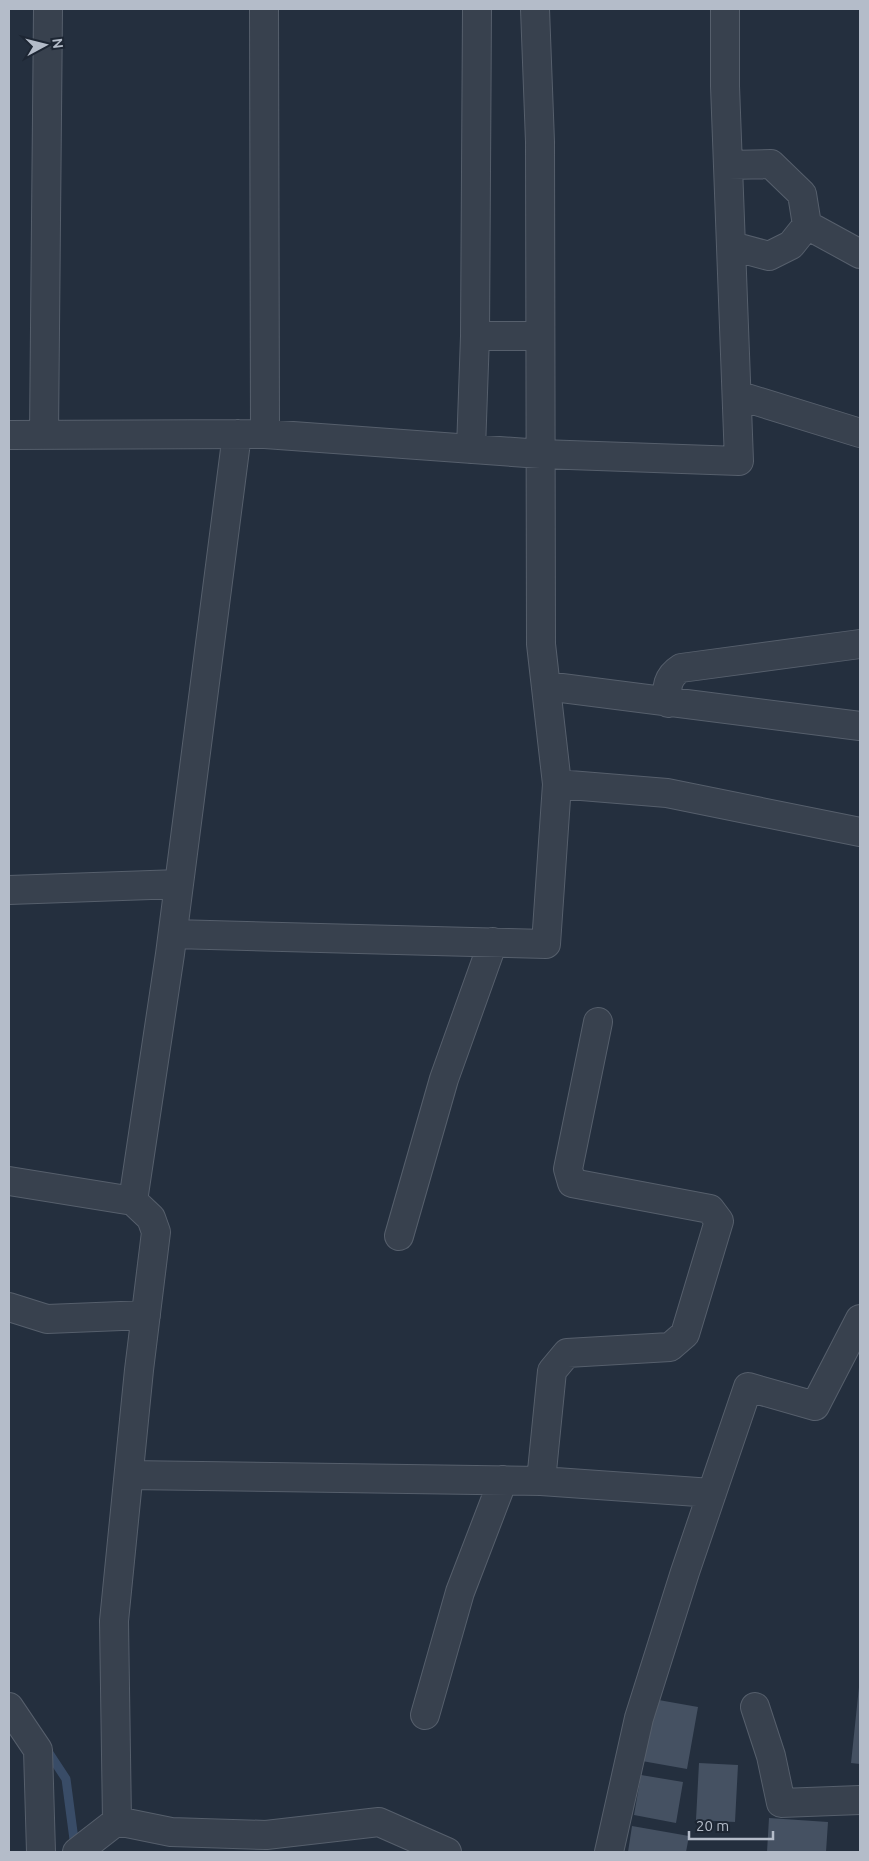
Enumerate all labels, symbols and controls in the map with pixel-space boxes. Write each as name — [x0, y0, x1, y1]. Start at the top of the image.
north arrow — [20, 20, 70, 70]
text: N — [49, 37, 66, 50]
scale bar — [689, 1808, 773, 1840]
text: 20 m — [696, 1817, 729, 1834]

